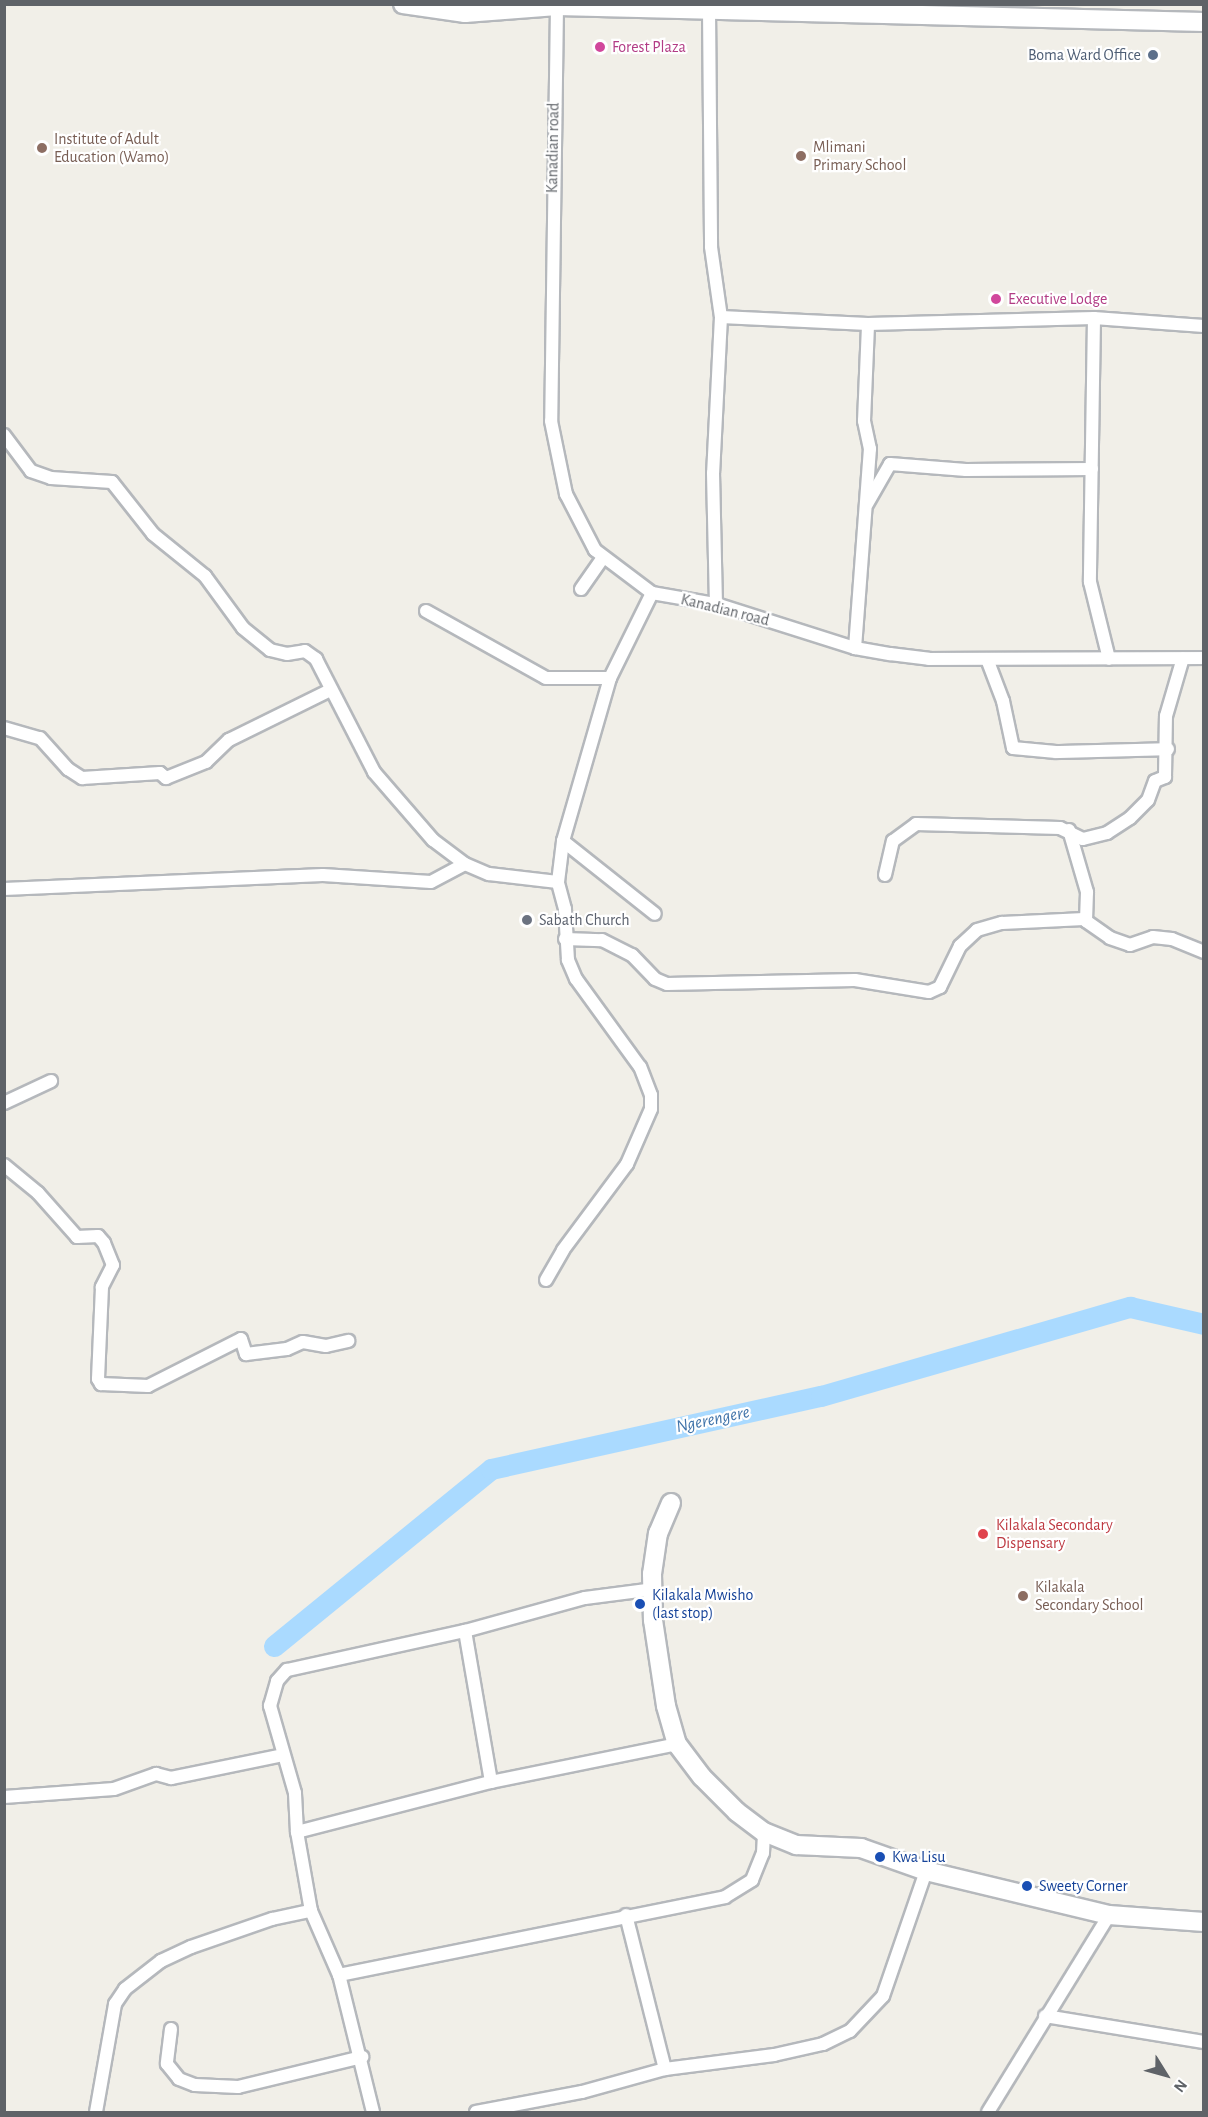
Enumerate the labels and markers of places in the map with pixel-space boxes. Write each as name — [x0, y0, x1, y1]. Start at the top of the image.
place label: Forest Plaza — [612, 37, 686, 57]
marker: Forest Plaza — [593, 40, 607, 54]
place label: Boma Ward Office — [1028, 45, 1141, 65]
marker: Boma Ward Office — [1146, 48, 1160, 62]
place label: Institute of Adult Education (Wamo) — [54, 129, 170, 167]
place label: Mlimani Primary School — [813, 137, 906, 175]
marker: Institute of Adult Education (Wamo) — [35, 141, 49, 155]
marker: Mlimani Primary School — [794, 149, 808, 163]
place label: Executive Lodge — [1008, 289, 1107, 309]
marker: Executive Lodge — [989, 292, 1003, 306]
place label: Sabath Church — [539, 910, 630, 930]
marker: Sabath Church — [520, 913, 534, 927]
place label: Kilakala Secondary Dispensary — [996, 1515, 1113, 1553]
marker: Kilakala Secondary Dispensary — [974, 1525, 992, 1543]
place label: Kilakala Secondary School — [1035, 1577, 1143, 1615]
place label: Kilakala Mwisho (last stop) — [652, 1585, 753, 1623]
marker: Kilakala Secondary School — [1016, 1589, 1030, 1603]
marker: Kilakala Mwisho (last stop) — [633, 1597, 647, 1611]
place label: Kwa Lisu — [892, 1847, 945, 1867]
marker: Kwa Lisu — [873, 1850, 887, 1864]
place label: Sweety Corner — [1039, 1876, 1128, 1896]
marker: Sweety Corner — [1020, 1879, 1034, 1893]

